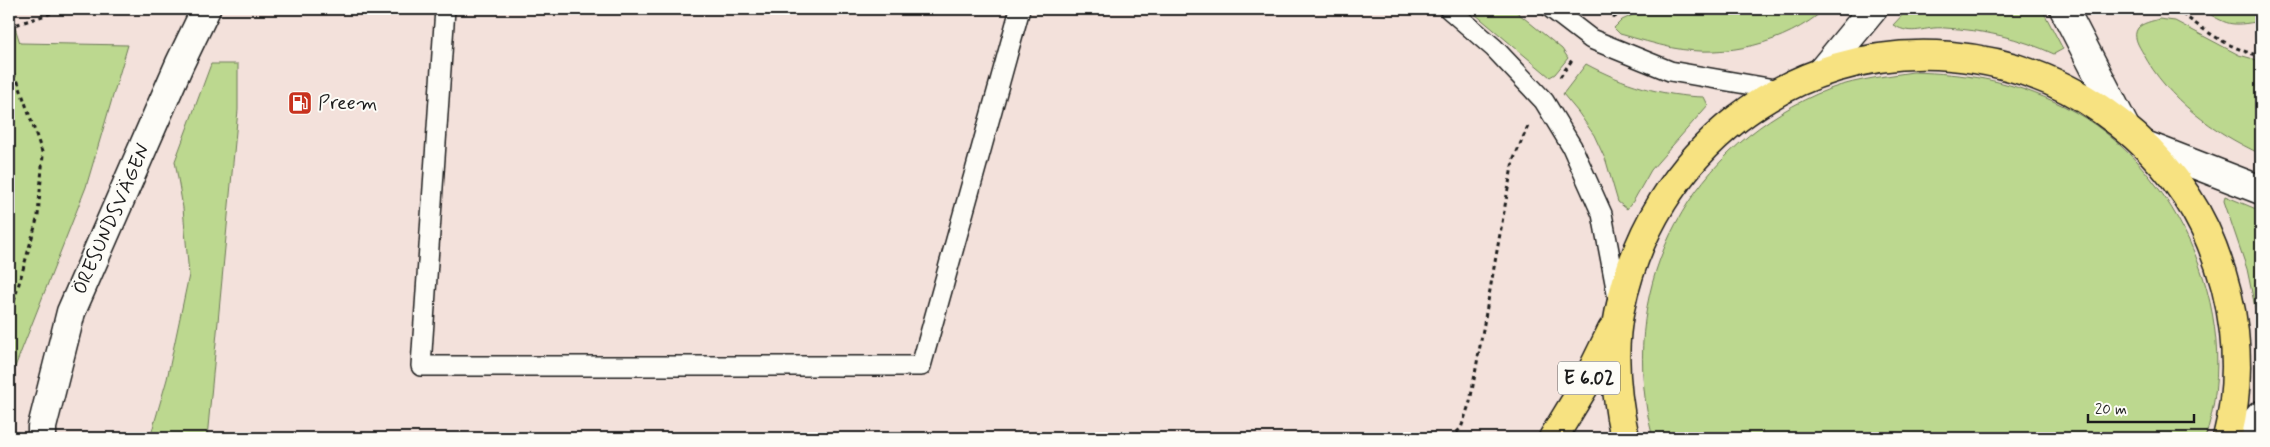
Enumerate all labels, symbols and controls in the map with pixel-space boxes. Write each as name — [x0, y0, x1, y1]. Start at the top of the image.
fuel station icon: Preem — [287, 90, 313, 116]
place label: Preem — [318, 90, 378, 117]
street label: ÖRESUNDSVÄGEN — [67, 139, 157, 299]
road number: E 6.02 — [1558, 362, 1620, 394]
scale bar — [2088, 392, 2194, 424]
text: 20 m — [2095, 400, 2127, 420]

